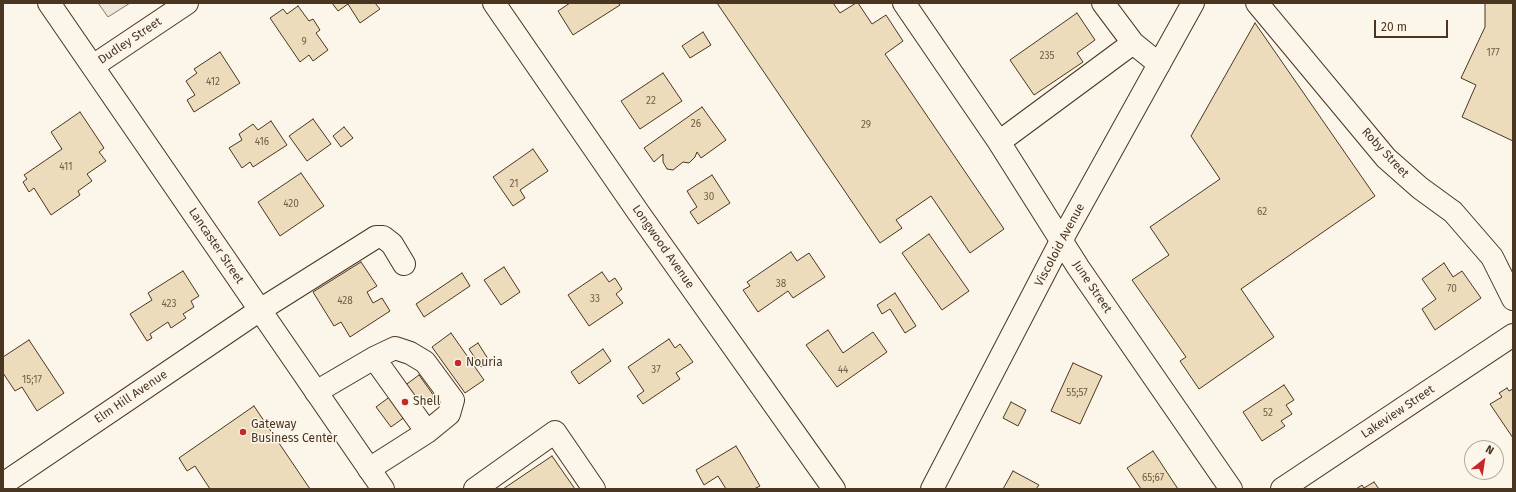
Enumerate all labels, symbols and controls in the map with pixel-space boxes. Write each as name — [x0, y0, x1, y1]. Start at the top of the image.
scale bar — [1376, 12, 1450, 38]
street label: Dudley Street — [96, 14, 164, 68]
text: 20 m — [1381, 20, 1407, 34]
house number: 9 — [301, 36, 307, 48]
house number: 177 — [1486, 47, 1500, 59]
house number: 235 — [1040, 50, 1054, 62]
house number: 412 — [206, 76, 220, 88]
house number: 22 — [646, 95, 656, 107]
house number: 26 — [691, 118, 701, 130]
house number: 29 — [861, 119, 871, 131]
street label: Roby Street — [1358, 125, 1412, 181]
house number: 416 — [255, 136, 269, 148]
house number: 411 — [59, 161, 73, 173]
house number: 21 — [509, 178, 519, 190]
house number: 30 — [704, 191, 714, 203]
house number: 420 — [283, 198, 299, 210]
street label: Viscoloid Avenue — [1032, 201, 1088, 289]
street label: Longwood Avenue — [629, 202, 697, 292]
street label: Lancaster Street — [185, 205, 247, 287]
house number: 62 — [1257, 206, 1267, 218]
street label: June Street — [1069, 258, 1115, 316]
house number: 38 — [776, 278, 786, 290]
house number: 70 — [1447, 283, 1457, 295]
house number: 33 — [590, 293, 600, 305]
house number: 428 — [337, 295, 353, 307]
house number: 423 — [161, 298, 177, 310]
place label: Nouria — [466, 356, 503, 370]
marker: Nouria — [453, 358, 463, 368]
house number: 37 — [651, 364, 661, 376]
house number: 44 — [838, 364, 848, 376]
street label: Elm Hill Avenue — [92, 367, 170, 427]
house number: 15;17 — [22, 374, 42, 386]
street label: Lakeview Street — [1359, 382, 1437, 442]
house number: 55;57 — [1066, 387, 1088, 399]
place label: Shell — [413, 395, 440, 409]
marker: Shell — [400, 397, 410, 407]
house number: 52 — [1263, 407, 1273, 419]
place label: Gateway Business Center — [251, 418, 337, 446]
marker: Gateway Business Center — [238, 427, 248, 437]
north arrow — [1464, 440, 1504, 480]
text: N — [1483, 443, 1496, 457]
house number: 65;67 — [1142, 472, 1164, 484]

